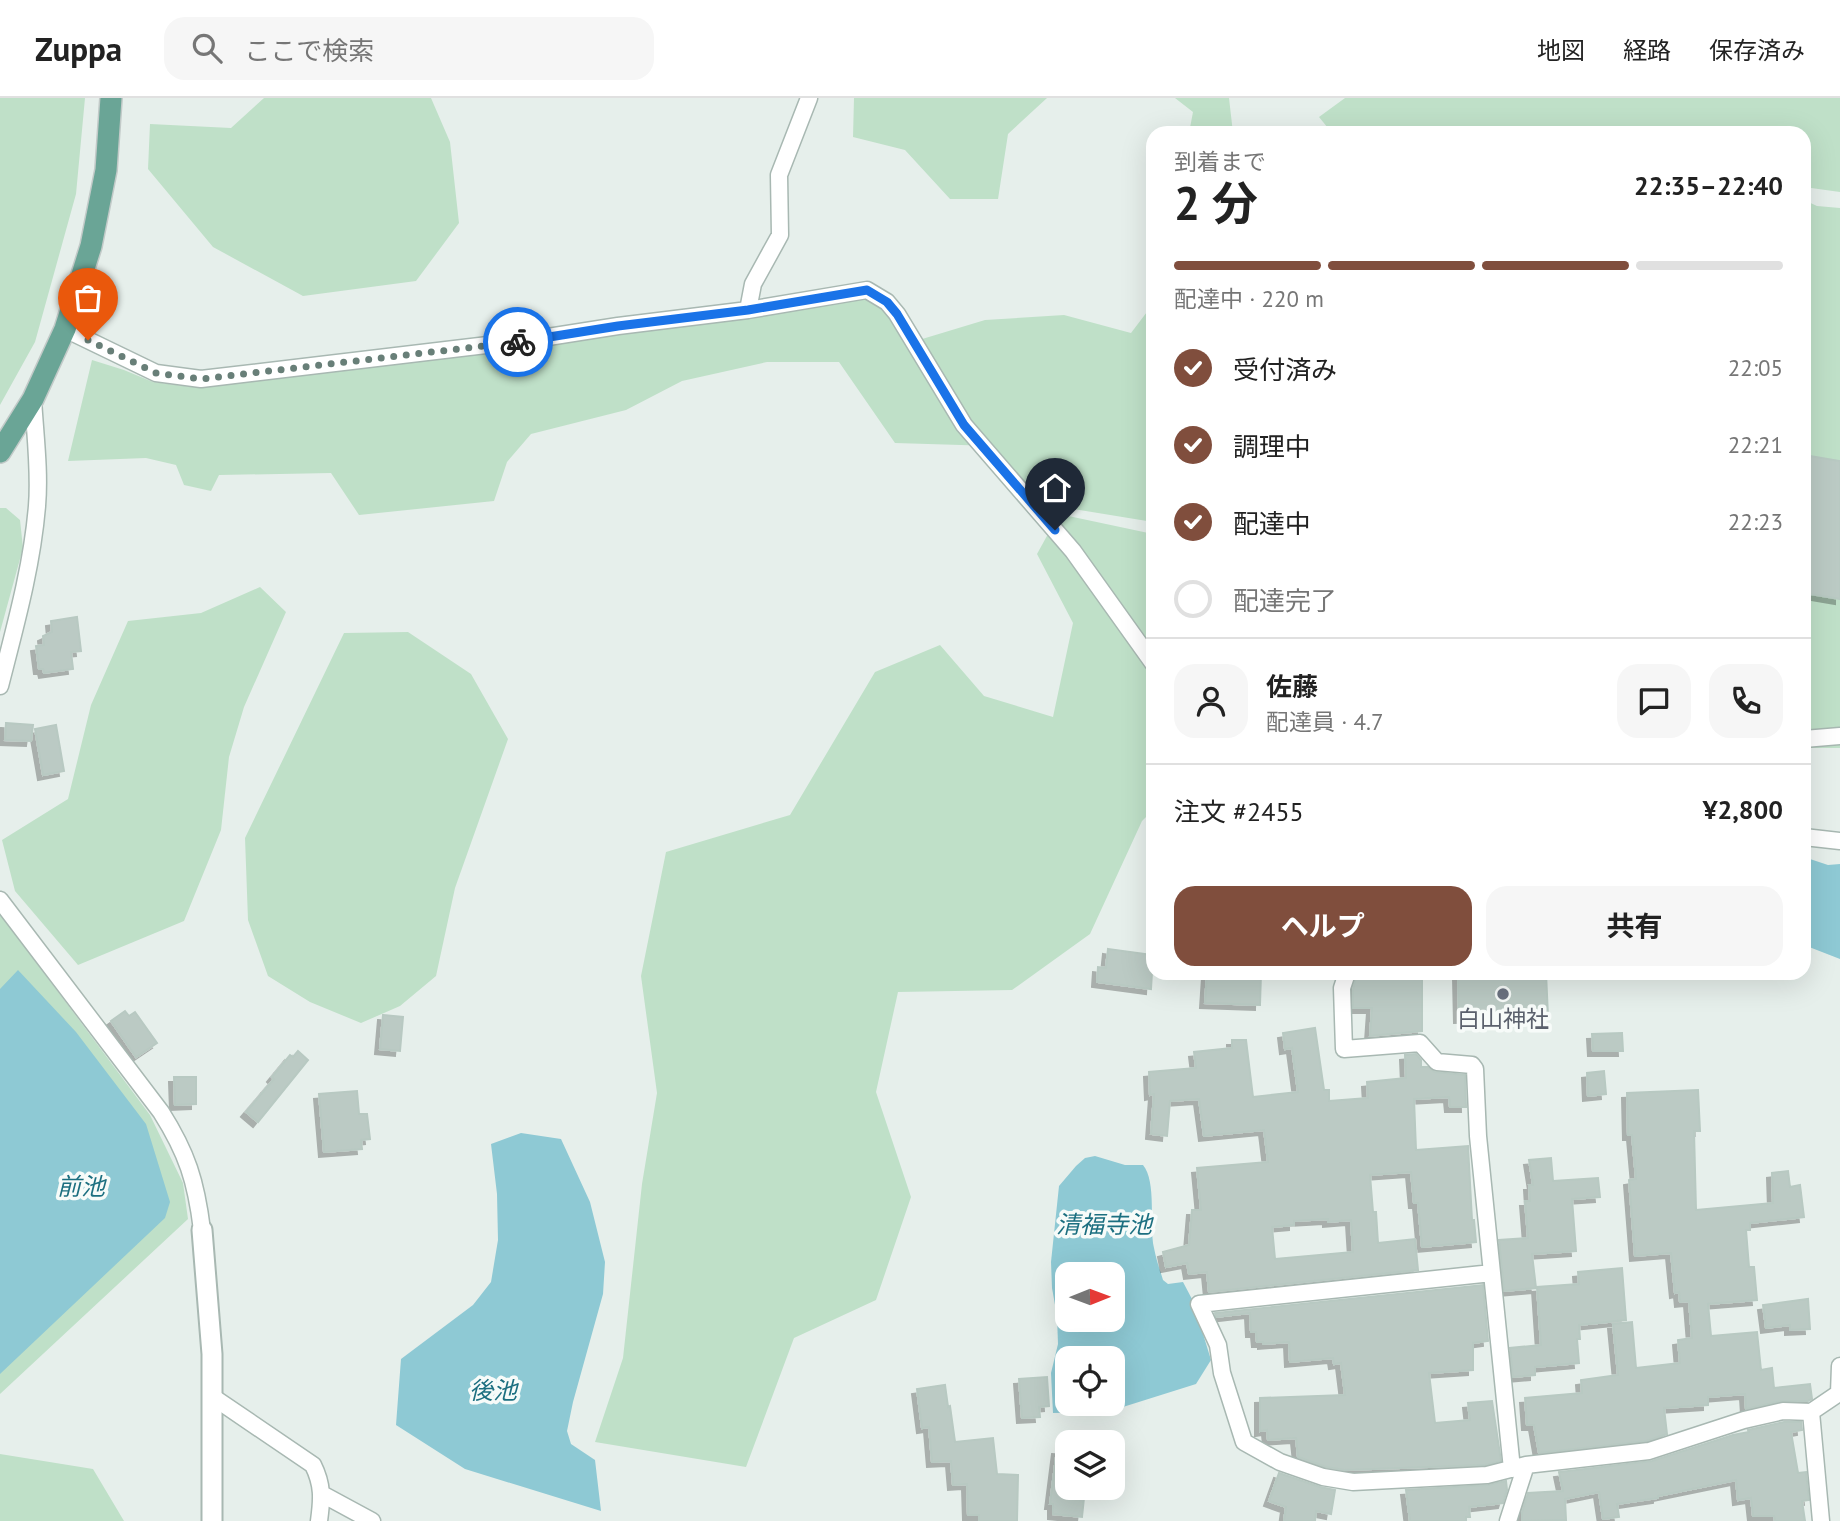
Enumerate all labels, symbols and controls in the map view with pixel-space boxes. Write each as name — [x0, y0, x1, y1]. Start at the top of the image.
search box — [164, 17, 654, 80]
text: Zuppa — [35, 27, 122, 70]
icon: search — [188, 29, 226, 67]
text: ここで検索 — [244, 34, 374, 67]
text: 地図 — [1537, 35, 1585, 66]
text: 経路 — [1623, 35, 1671, 66]
text: 保存済み — [1709, 35, 1805, 66]
text: 到着まで — [1174, 147, 1266, 176]
text: 22:35–22:40 — [1634, 169, 1783, 202]
text: 2 分 — [1174, 173, 1258, 233]
pin — [58, 268, 118, 340]
icon: bag — [69, 279, 107, 317]
text: 配達中 · 220 m — [1174, 284, 1324, 313]
courier — [483, 307, 553, 377]
icon: bike — [499, 323, 537, 361]
icon: check — [1174, 349, 1212, 387]
text: 受付済み — [1233, 353, 1337, 386]
text: 22:05 — [1728, 353, 1783, 382]
icon: check — [1174, 426, 1212, 464]
text: 調理中 — [1233, 430, 1311, 463]
text: 22:21 — [1728, 430, 1783, 459]
pin — [1025, 458, 1085, 530]
icon: home — [1036, 469, 1074, 507]
icon: check — [1174, 503, 1212, 541]
text: 配達中 — [1233, 507, 1311, 540]
text: 22:23 — [1728, 507, 1783, 536]
text: 配達完了 — [1233, 584, 1337, 617]
button: person — [1174, 664, 1248, 738]
button: chat — [1617, 664, 1691, 738]
button: phone — [1709, 664, 1783, 738]
text: 佐藤 — [1266, 670, 1318, 703]
text: 配達員 · 4.7 — [1266, 707, 1383, 736]
text: ¥2,800 — [1703, 793, 1783, 826]
text: 注文 #2455 — [1174, 795, 1304, 828]
button: ヘルプ — [1174, 886, 1472, 966]
button: 共有 — [1486, 886, 1783, 966]
marker: 白山神社 — [1495, 986, 1511, 1002]
place label: 白山神社 — [1457, 1004, 1549, 1033]
water label: 前池 — [57, 1171, 107, 1202]
water label: 清福寺池 — [1056, 1209, 1154, 1240]
north arrow — [1055, 1262, 1125, 1332]
map controls — [1055, 1262, 1125, 1500]
button: locate — [1055, 1346, 1125, 1416]
water label: 後池 — [469, 1375, 519, 1406]
button: layers — [1055, 1430, 1125, 1500]

